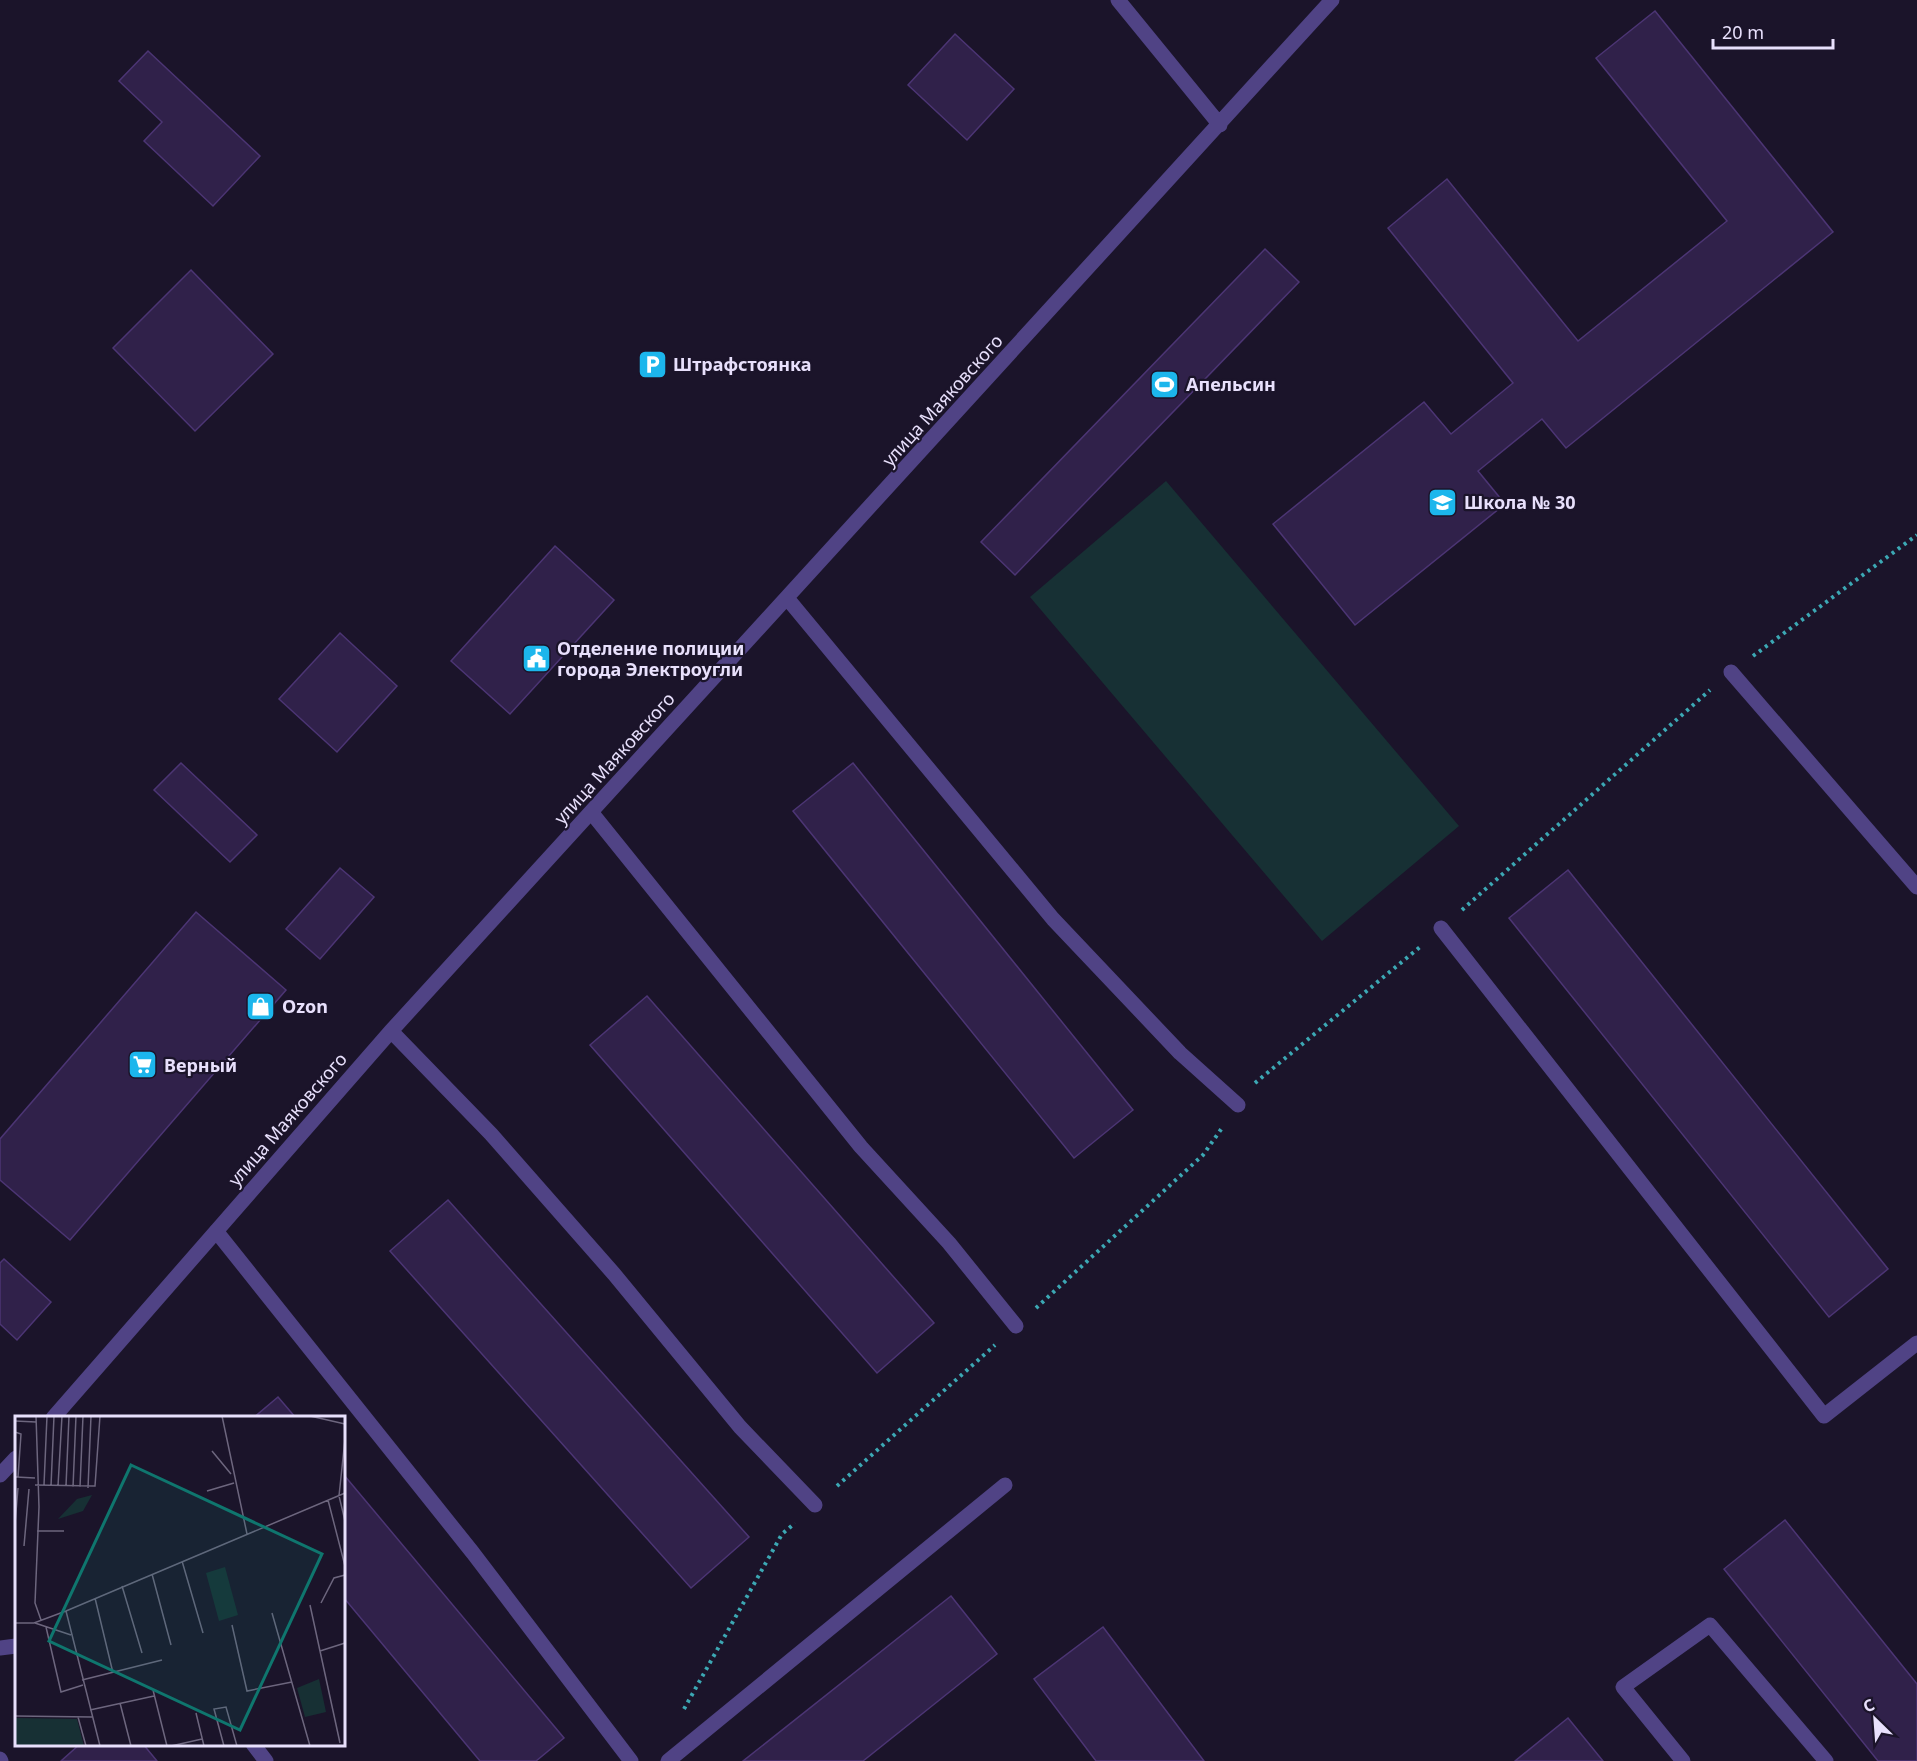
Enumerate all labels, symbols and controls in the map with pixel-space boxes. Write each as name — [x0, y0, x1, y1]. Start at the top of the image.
scale bar — [1713, 12, 1833, 50]
text: 20 m — [1722, 20, 1764, 44]
street label: улица Маяковского — [876, 329, 1008, 471]
parking icon: Штрафстоянка — [636, 348, 668, 380]
place label: Штрафстоянка — [673, 352, 812, 376]
sports icon: Апельсин — [1149, 368, 1181, 400]
place label: Апельсин — [1186, 372, 1276, 396]
school or university icon: Школа № 30 — [1427, 486, 1459, 518]
place label: Школа № 30 — [1464, 490, 1576, 514]
place label: Отделение полиции города Электроугли — [557, 636, 744, 681]
public building icon: Отделение полиции города Электроугли — [520, 642, 552, 674]
street label: улица Маяковского — [548, 687, 680, 829]
shop icon: Ozon — [245, 990, 277, 1022]
place label: Ozon — [282, 994, 328, 1018]
street label: улица Маяковского — [222, 1047, 352, 1191]
supermarket icon: Верный — [127, 1049, 159, 1081]
place label: Верный — [164, 1053, 237, 1077]
inset map — [15, 1416, 345, 1746]
north arrow — [1845, 1689, 1905, 1749]
text: С — [1859, 1693, 1878, 1718]

